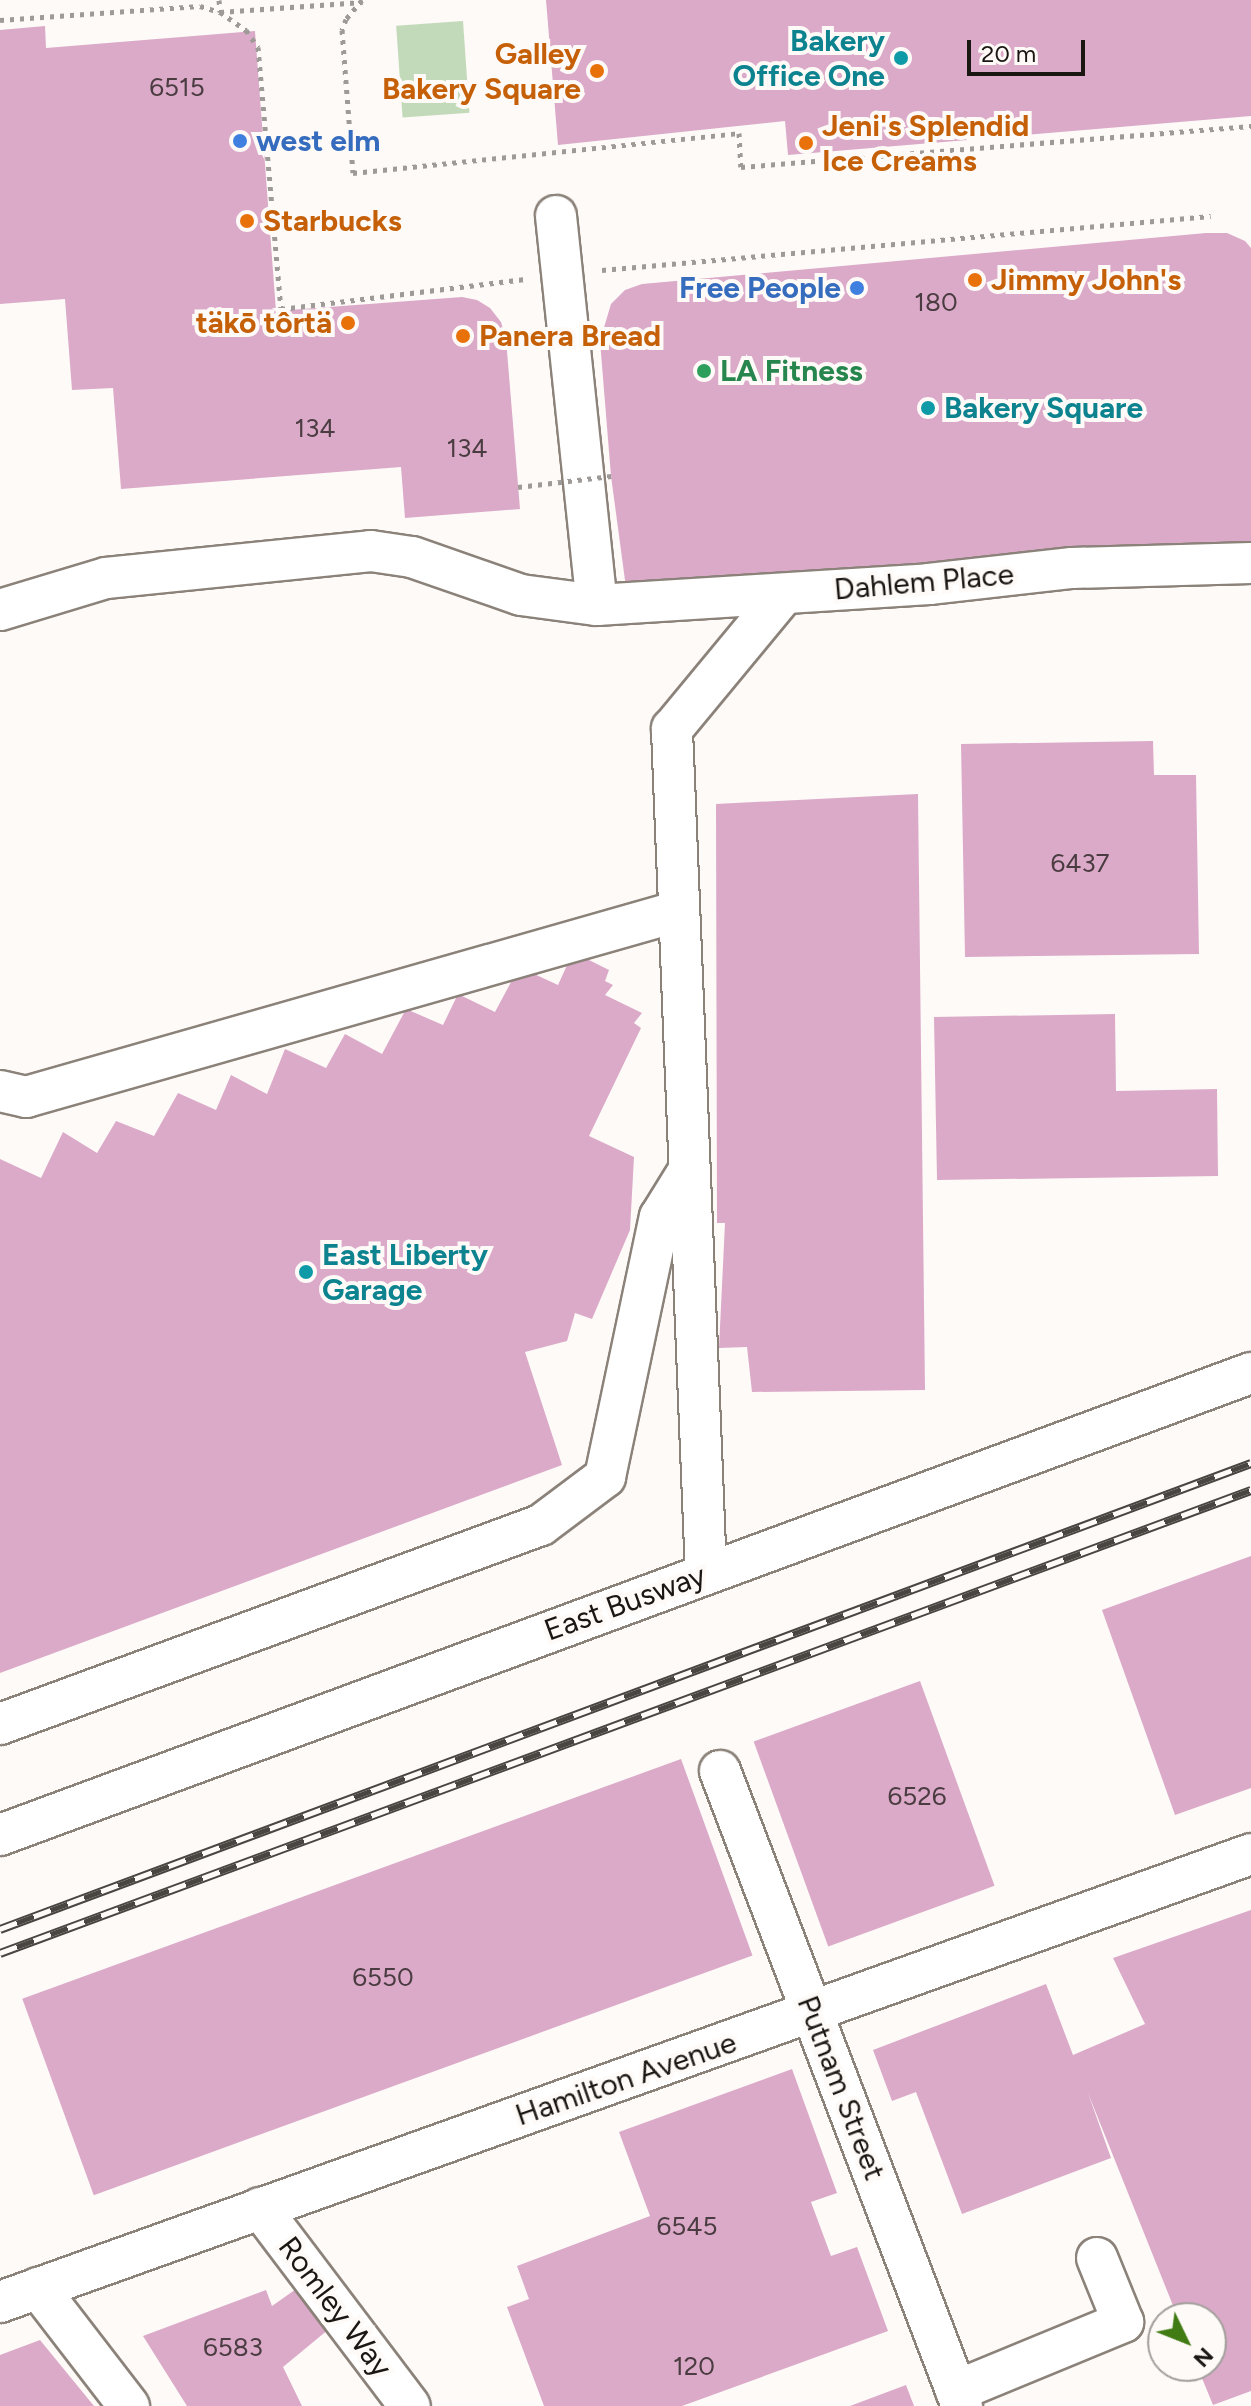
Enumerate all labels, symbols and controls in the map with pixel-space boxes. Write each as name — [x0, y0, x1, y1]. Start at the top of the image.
place label: Bakery Office One — [733, 23, 885, 94]
scale bar — [971, 24, 1089, 74]
place label: Galley Bakery Square — [382, 36, 581, 106]
text: 20 m — [981, 39, 1036, 68]
marker: Bakery Office One — [892, 49, 910, 67]
marker: Galley Bakery Square — [588, 62, 606, 80]
house number: 6515 — [149, 72, 205, 104]
place label: Jeni's Splendid Ice Creams — [822, 108, 1029, 178]
place label: west elm — [256, 123, 381, 159]
marker: west elm — [231, 132, 249, 150]
marker: Jeni's Splendid Ice Creams — [797, 134, 815, 152]
place label: Starbucks — [263, 203, 402, 239]
marker: Starbucks — [238, 212, 256, 230]
place label: Jimmy John's — [991, 262, 1181, 298]
place label: Free People — [679, 270, 841, 306]
marker: Jimmy John's — [966, 271, 984, 289]
marker: Free People — [848, 279, 866, 297]
house number: 180 — [914, 287, 958, 319]
place label: täkō tôrtä — [196, 305, 332, 341]
marker: täkō tôrtä — [339, 314, 357, 332]
place label: Panera Bread — [479, 318, 661, 354]
marker: Panera Bread — [454, 327, 472, 345]
place label: LA Fitness — [720, 353, 863, 389]
marker: LA Fitness — [695, 362, 713, 380]
place label: Bakery Square — [944, 390, 1143, 426]
marker: Bakery Square — [919, 399, 937, 417]
house number: 134 — [294, 413, 336, 445]
house number: 134 — [446, 433, 488, 465]
street label: Dahlem Place — [833, 556, 1015, 608]
house number: 6437 — [1051, 848, 1109, 880]
place label: East Liberty Garage — [322, 1237, 488, 1308]
marker: East Liberty Garage — [297, 1263, 315, 1281]
street label: East Busway — [540, 1557, 710, 1649]
house number: 6526 — [888, 1781, 946, 1813]
house number: 6550 — [352, 1962, 414, 1994]
street label: Putnam Street — [789, 1991, 893, 2185]
street label: Hamilton Avenue — [511, 2024, 741, 2134]
house number: 6545 — [657, 2211, 717, 2243]
street label: Romley Way — [271, 2230, 399, 2384]
north arrow — [1147, 2302, 1227, 2382]
house number: 6583 — [203, 2332, 263, 2364]
text: N — [1188, 2342, 1219, 2373]
house number: 120 — [673, 2351, 715, 2383]

